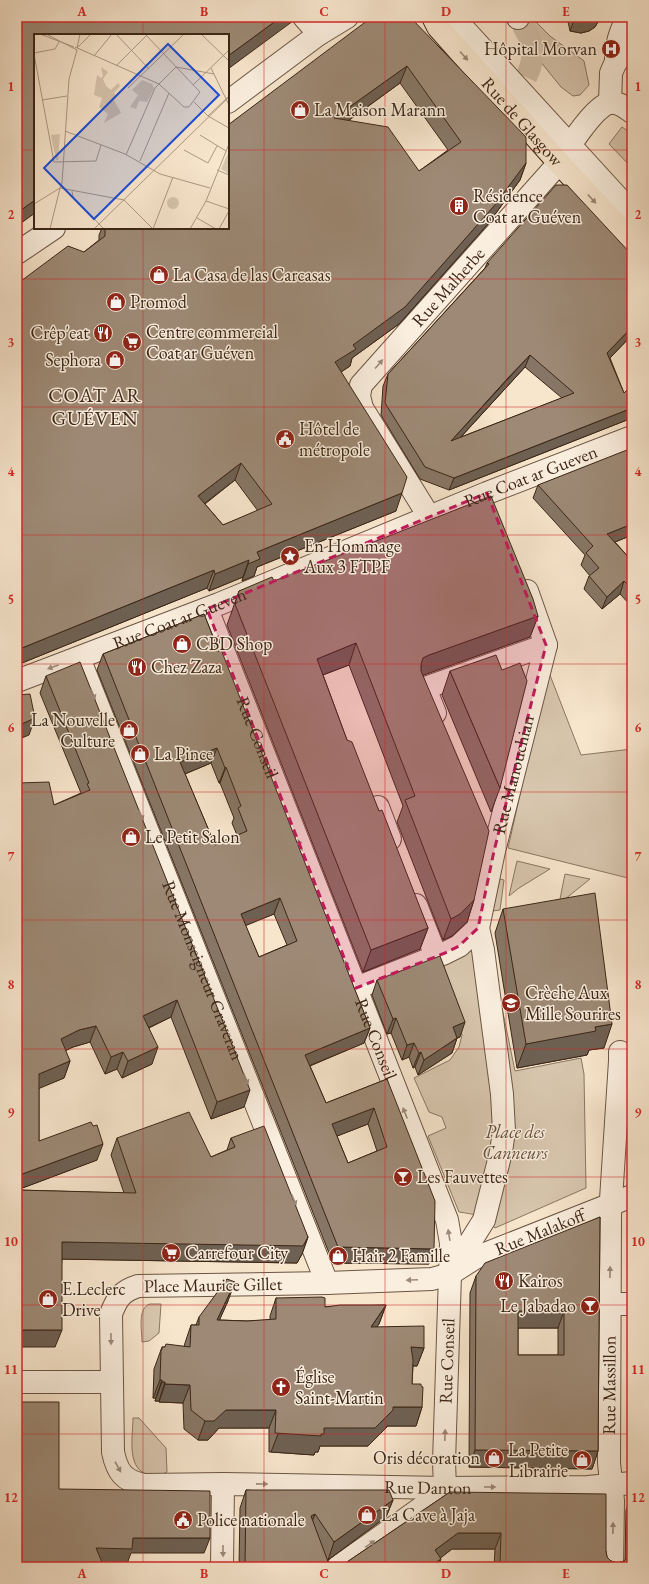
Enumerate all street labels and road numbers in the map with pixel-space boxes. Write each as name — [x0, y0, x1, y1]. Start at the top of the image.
street label: Rue de Glasgow — [477, 72, 569, 171]
street label: Rue Malherbe — [406, 242, 489, 331]
street label: Rue Coat ar Gueven — [460, 439, 601, 512]
street label: Rue Coat ar Gueven — [109, 582, 250, 654]
street label: Rue Conseil — [232, 693, 284, 781]
street label: Rue Manouchian — [487, 712, 539, 836]
street label: Rue Monseigneur Graveran — [157, 877, 250, 1064]
street label: Rue Conseil — [350, 995, 403, 1083]
street label: Rue Malakoff — [491, 1202, 591, 1260]
street label: Place Maurice Gillet — [144, 1272, 283, 1297]
street label: Rue Conseil — [434, 1318, 459, 1404]
street label: Rue Massillon — [597, 1335, 621, 1435]
street label: Rue Danton — [384, 1475, 472, 1499]

